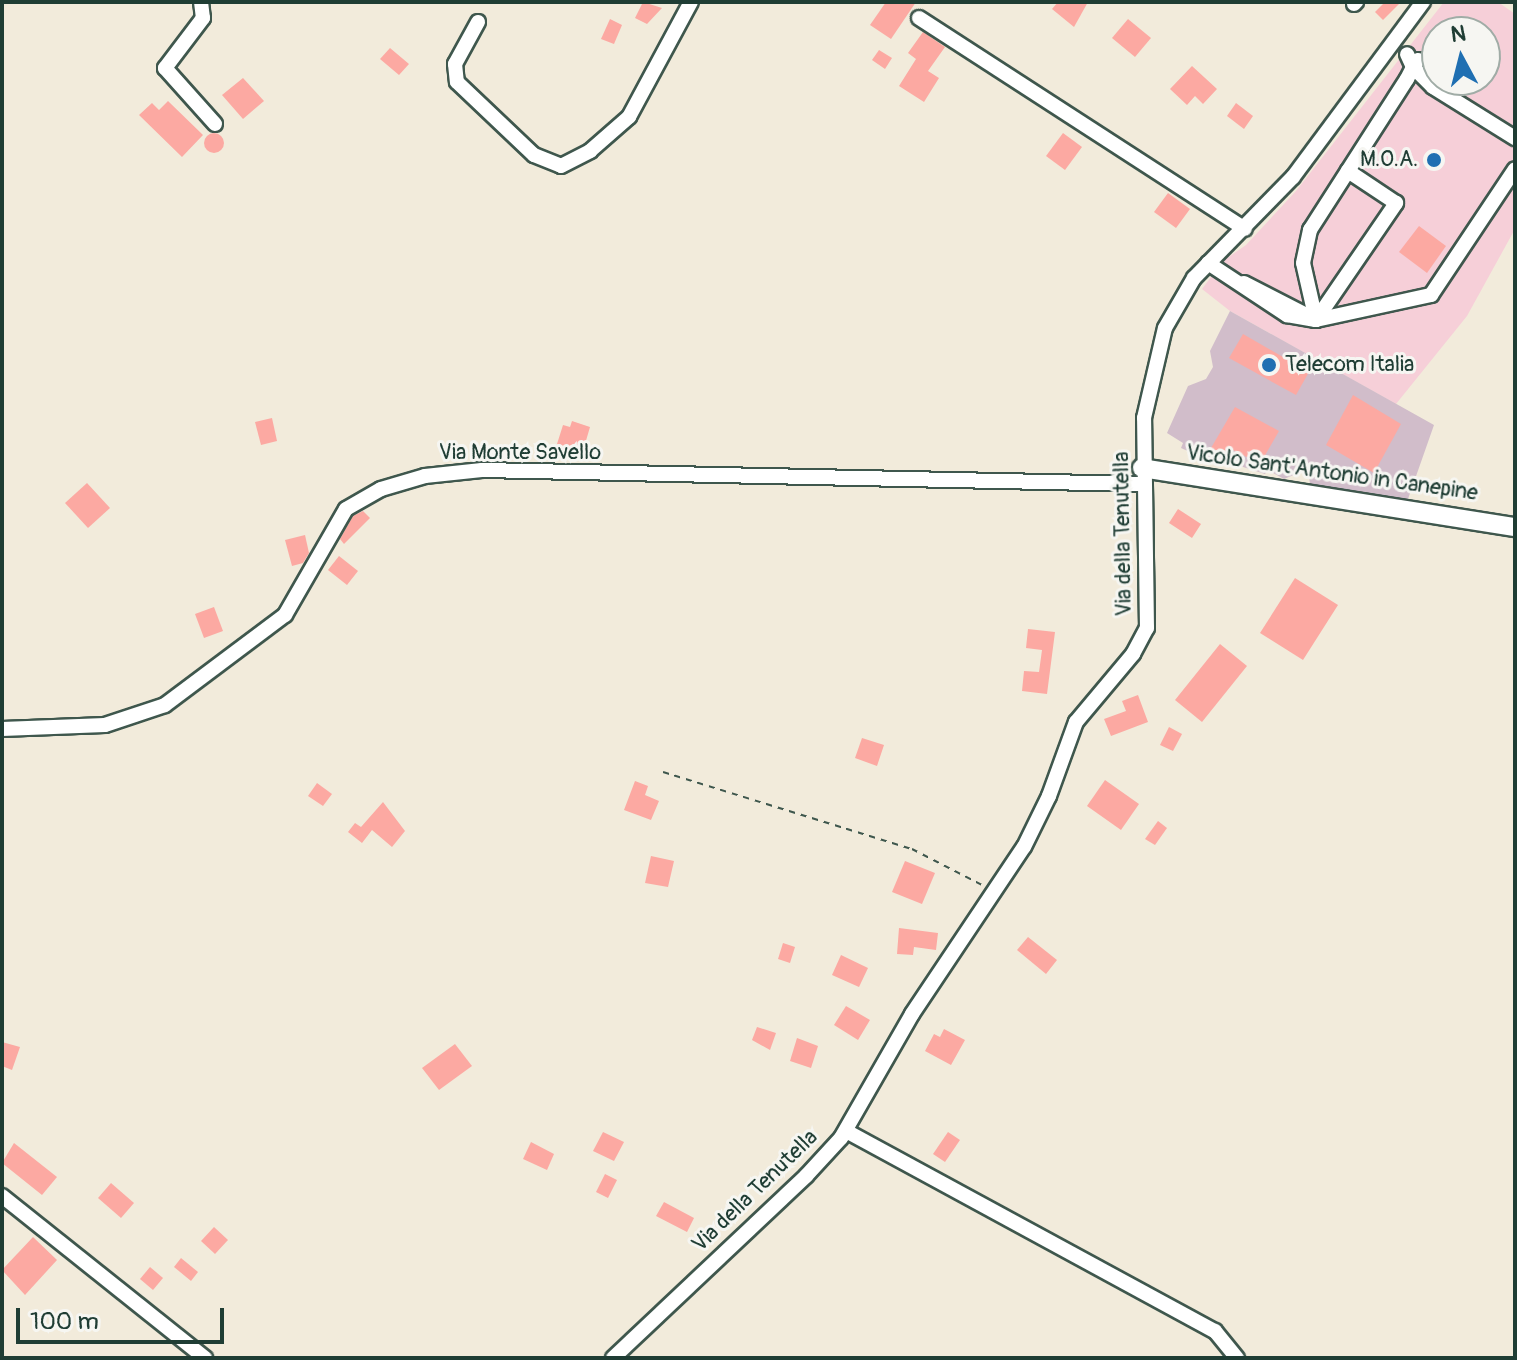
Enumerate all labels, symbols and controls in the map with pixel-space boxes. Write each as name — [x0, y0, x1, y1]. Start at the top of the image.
north arrow — [1421, 16, 1501, 96]
text: N — [1449, 19, 1467, 49]
place label: M.O.A. — [1360, 147, 1418, 173]
marker: M.O.A. — [1425, 151, 1443, 169]
place label: Telecom Italia — [1285, 352, 1414, 378]
marker: Telecom Italia — [1260, 356, 1278, 374]
street label: Vicolo Sant'Antonio in Canepine — [1184, 439, 1480, 507]
street label: Via Monte Savello — [439, 440, 601, 466]
street label: Via della Tenutella — [1108, 451, 1138, 617]
street label: Via della Tenutella — [687, 1124, 823, 1258]
scale bar — [20, 1292, 228, 1342]
text: 100 m — [30, 1307, 99, 1336]

